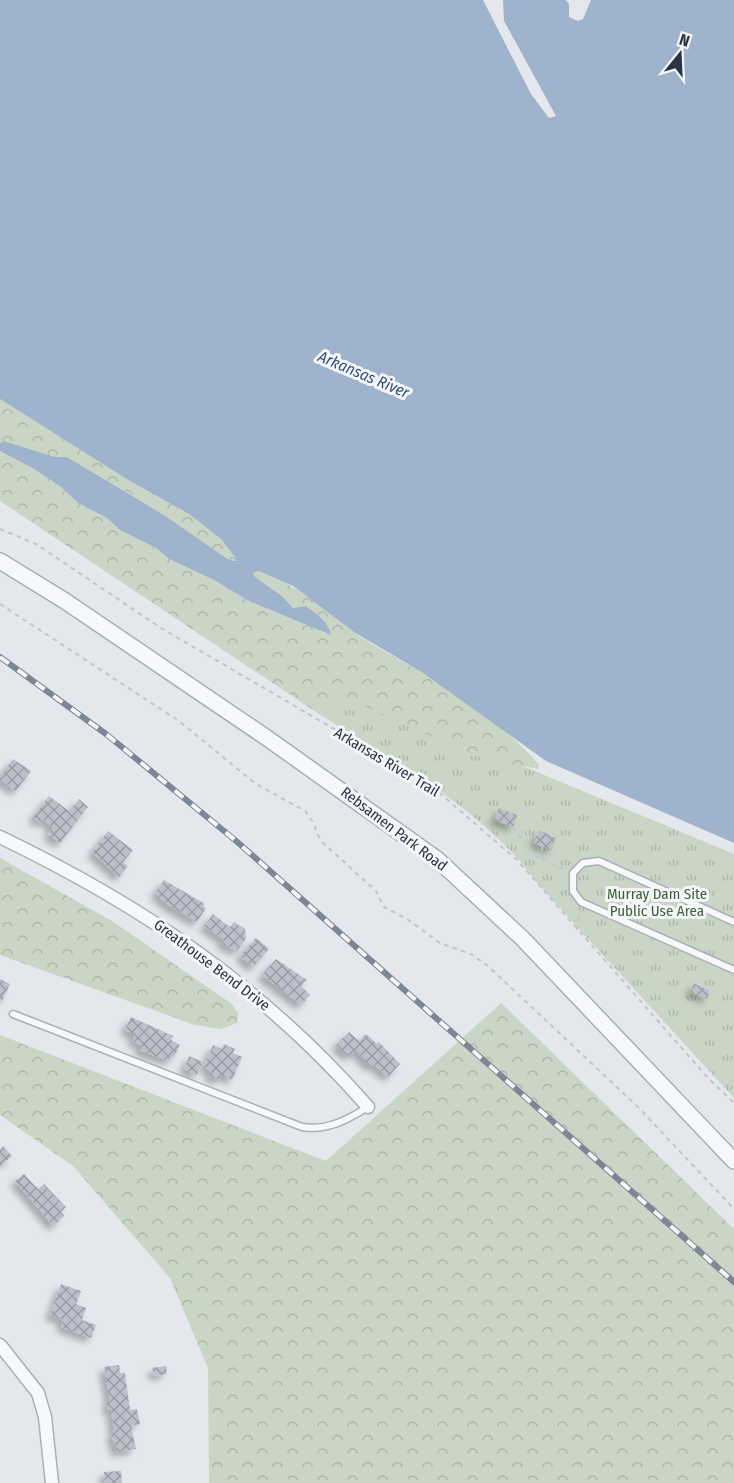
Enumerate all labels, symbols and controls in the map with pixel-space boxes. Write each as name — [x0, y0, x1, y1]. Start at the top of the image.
north arrow — [650, 24, 710, 84]
text: N — [677, 30, 692, 51]
water label: Arkansas River — [315, 346, 412, 402]
street label: Arkansas River Trail — [331, 723, 443, 801]
street label: Rebsamen Park Road — [337, 783, 451, 875]
park label: Murray Dam Site Public Use Area — [607, 885, 707, 920]
street label: Greathouse Bend Drive — [150, 915, 274, 1015]

